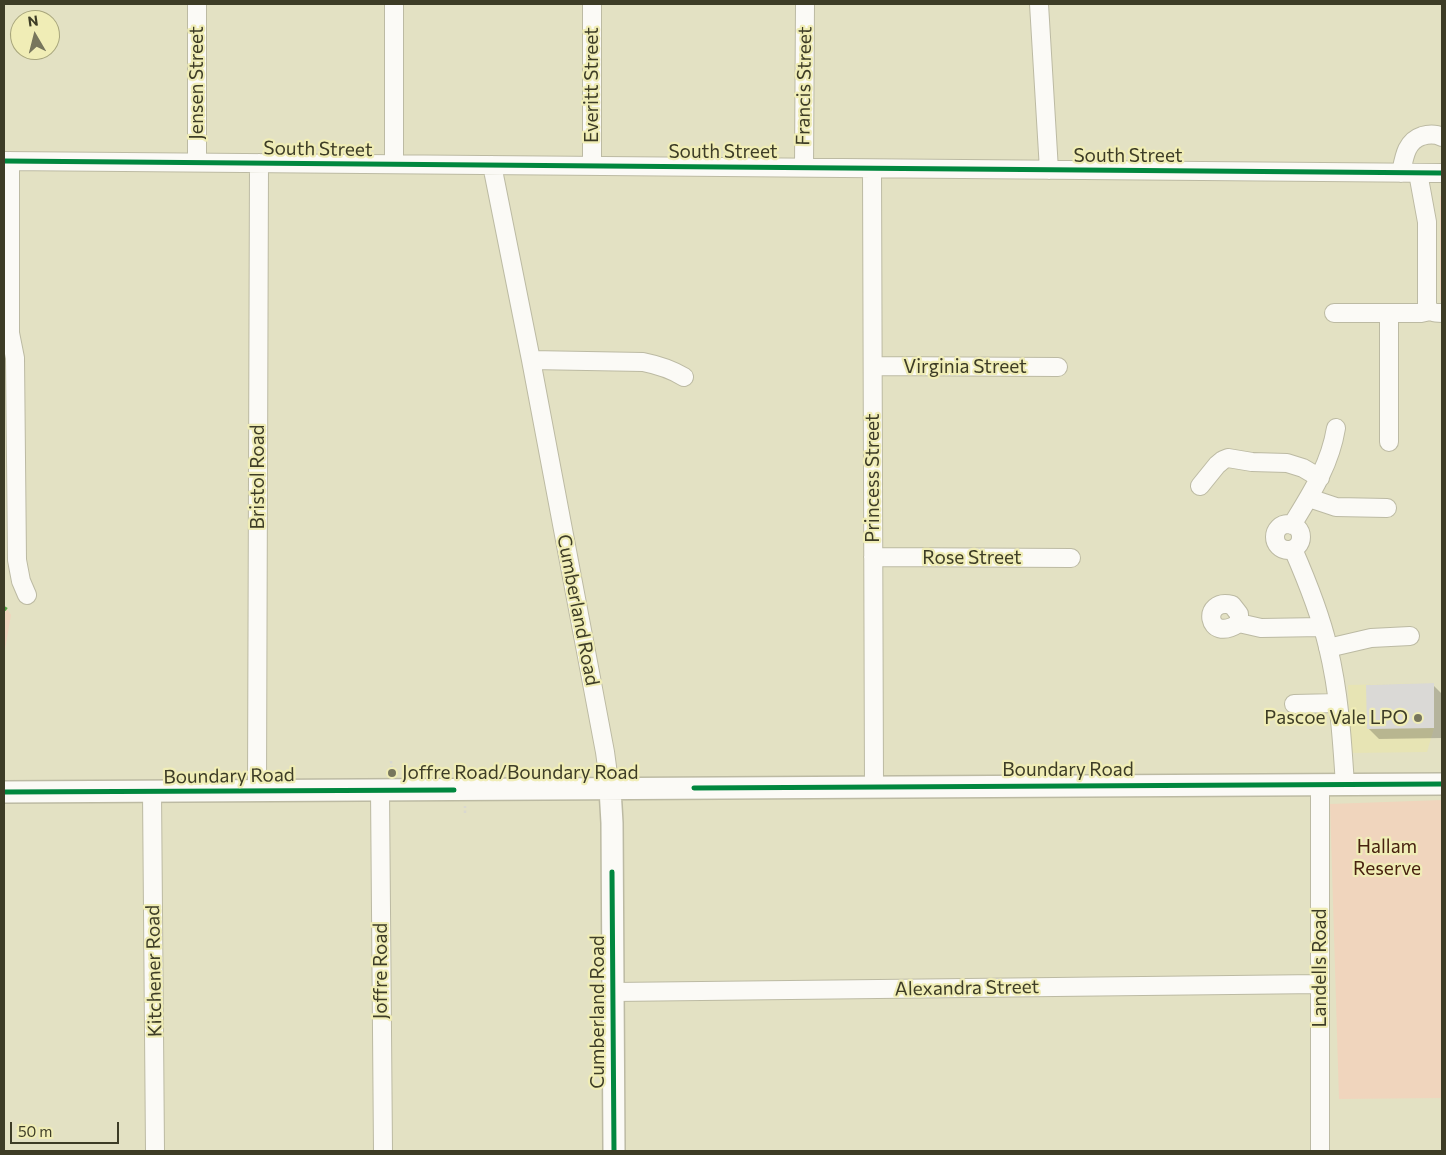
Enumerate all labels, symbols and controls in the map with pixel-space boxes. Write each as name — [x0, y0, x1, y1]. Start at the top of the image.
north arrow — [10, 10, 60, 60]
text: N — [27, 11, 39, 30]
street label: Jensen Street — [186, 26, 208, 140]
street label: Francis Street — [792, 26, 816, 146]
street label: Everitt Street — [581, 27, 603, 143]
street label: South Street — [263, 137, 373, 161]
street label: South Street — [668, 141, 778, 163]
street label: South Street — [1073, 145, 1183, 167]
street label: Virginia Street — [903, 356, 1027, 378]
street label: Princess Street — [862, 413, 884, 543]
street label: Bristol Road — [247, 424, 269, 530]
street label: Cumberland Road — [552, 532, 604, 688]
street label: Rose Street — [922, 547, 1022, 569]
place label: Pascoe Vale LPO — [1264, 707, 1408, 729]
marker: Pascoe Vale LPO — [1412, 712, 1424, 724]
street label: Boundary Road — [1002, 759, 1134, 781]
place label: Joffre Road/Boundary Road — [402, 762, 639, 784]
street label: Boundary Road — [163, 763, 295, 789]
marker: Joffre Road/Boundary Road — [386, 767, 398, 779]
park label: Hallam Reserve — [1353, 836, 1421, 880]
street label: Kitchener Road — [141, 905, 167, 1037]
street label: Landells Road — [1309, 908, 1331, 1028]
street label: Joffre Road — [370, 923, 392, 1019]
street label: Cumberland Road — [587, 935, 609, 1089]
street label: Alexandra Street — [895, 975, 1039, 1001]
scale bar — [12, 1112, 121, 1144]
text: 50 m — [18, 1122, 52, 1140]

